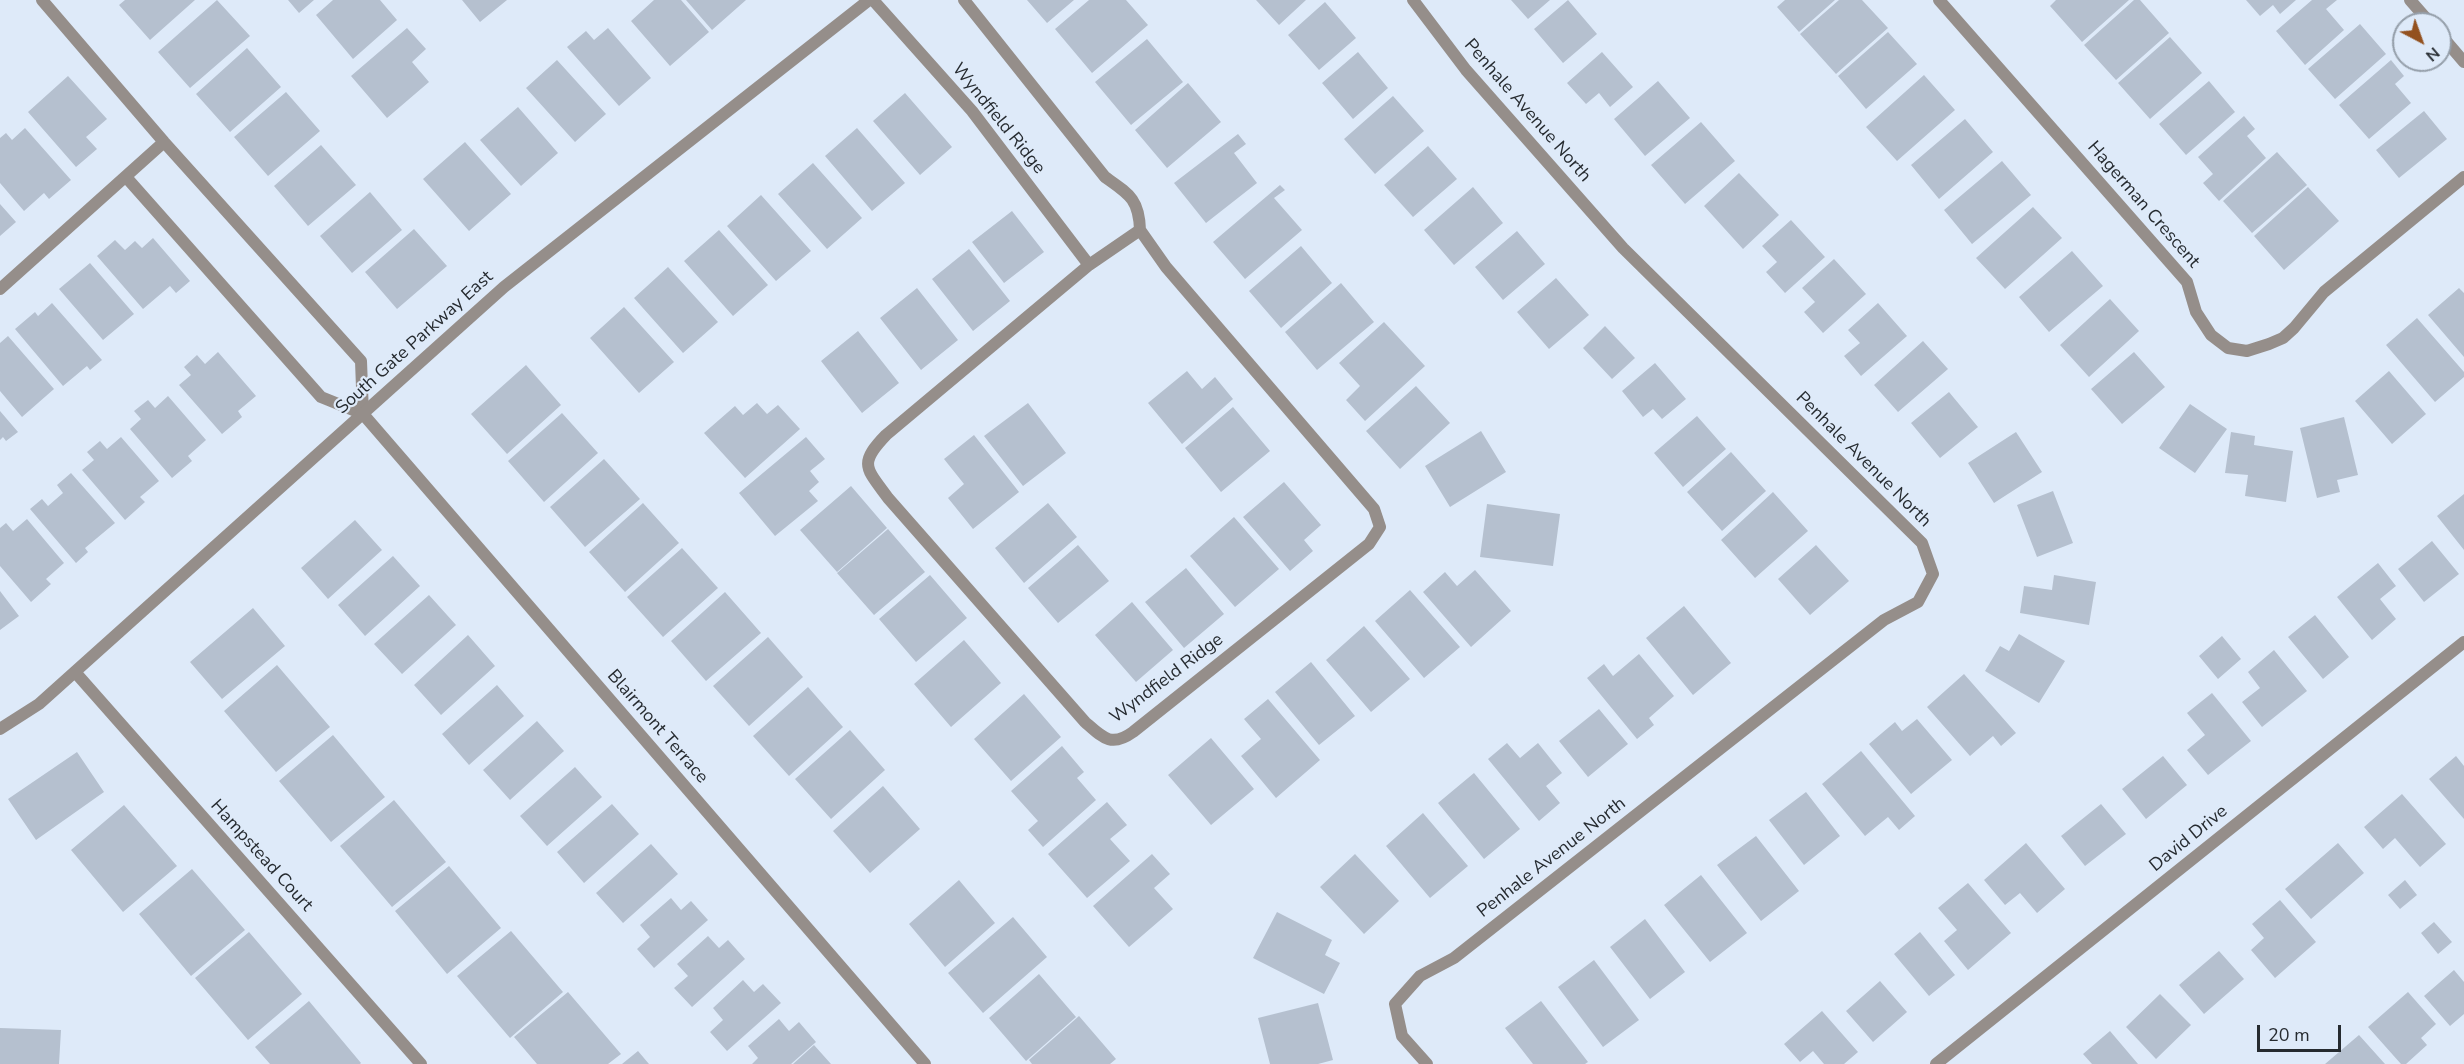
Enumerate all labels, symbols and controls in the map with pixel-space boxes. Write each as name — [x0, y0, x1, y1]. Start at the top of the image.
north arrow — [2392, 12, 2452, 72]
street label: Penhale Avenue North — [1459, 35, 1595, 187]
text: N — [2421, 42, 2444, 66]
street label: Wyndfield Ridge — [947, 59, 1049, 179]
street label: Hagerman Crescent — [2082, 137, 2204, 273]
street label: South Gate Parkway East — [332, 267, 498, 419]
street label: Penhale Avenue North — [1791, 388, 1935, 532]
street label: Wyndfield Ridge — [1106, 629, 1228, 729]
street label: Blairmont Terrace — [602, 666, 712, 788]
street label: Penhale Avenue North — [1473, 793, 1631, 923]
street label: Hampstead Court — [205, 796, 317, 916]
street label: David Drive — [2146, 801, 2232, 877]
scale bar — [2260, 1013, 2344, 1051]
text: 20 m — [2268, 1023, 2310, 1047]

